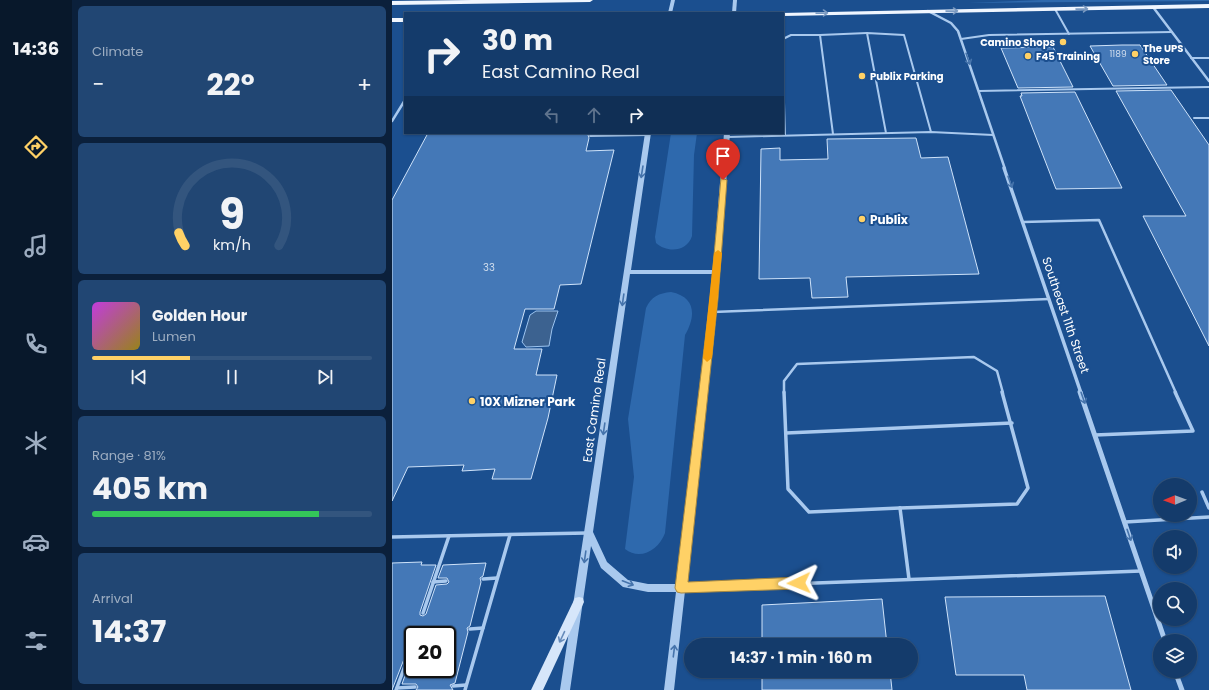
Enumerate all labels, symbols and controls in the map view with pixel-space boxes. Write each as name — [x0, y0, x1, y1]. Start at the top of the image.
one-way arrow — [1075, 5, 1088, 12]
one-way arrow — [945, 7, 958, 15]
one-way arrow — [815, 9, 828, 17]
text: 30 m — [482, 21, 553, 60]
icon: right — [416, 28, 468, 80]
place label: Camino Shops — [980, 35, 1055, 50]
text: 14:36 — [13, 36, 59, 61]
marker: Camino Shops — [1058, 37, 1068, 47]
place label: The UPS Store — [1143, 41, 1183, 68]
text: Climate — [92, 42, 143, 61]
house number: 1189 — [1109, 48, 1127, 60]
place label: F45 Training — [1036, 49, 1100, 64]
marker: The UPS Store — [1130, 49, 1140, 59]
marker: F45 Training — [1023, 51, 1033, 61]
one-way arrow — [965, 53, 972, 66]
text: East Camino Real — [482, 59, 640, 84]
text: 22° — [206, 63, 255, 106]
text: − — [92, 69, 104, 100]
text: + — [357, 69, 372, 100]
place label: Publix Parking — [870, 69, 944, 84]
marker: Publix Parking — [857, 71, 867, 81]
icon: left — [541, 104, 563, 126]
icon: ahead — [583, 104, 605, 126]
icon: right — [625, 104, 647, 126]
icon: directions — [22, 133, 50, 161]
pin — [706, 139, 740, 180]
icon: arrive — [712, 145, 734, 167]
one-way arrow — [638, 165, 646, 178]
one-way arrow — [1007, 176, 1014, 189]
text: 9 — [219, 185, 245, 244]
place label: Publix — [870, 211, 909, 228]
marker: Publix — [857, 214, 867, 224]
icon: music — [22, 232, 50, 260]
text: km/h — [213, 235, 251, 255]
street label: Southeast 11th Street — [1038, 255, 1094, 375]
house number: 33 — [483, 260, 495, 275]
one-way arrow — [619, 293, 627, 306]
text: Golden Hour — [152, 305, 247, 326]
text: Lumen — [152, 327, 196, 346]
icon: phone — [22, 330, 50, 358]
street label: East Camino Real — [578, 357, 610, 463]
icon: previous — [128, 366, 150, 388]
icon: pause — [221, 366, 243, 388]
icon: next — [314, 366, 336, 388]
one-way arrow — [1080, 392, 1087, 405]
place label: 10X Mizner Park — [480, 393, 576, 410]
marker: 10X Mizner Park — [467, 396, 477, 406]
one-way arrow — [600, 422, 608, 435]
icon: climate — [22, 429, 50, 457]
text: Range · 81% — [92, 446, 166, 465]
text: 405 km — [92, 467, 208, 510]
north arrow — [1153, 478, 1197, 522]
map controls — [1153, 478, 1197, 678]
icon: car — [22, 528, 50, 556]
one-way arrow — [1126, 528, 1133, 541]
button: sound — [1153, 530, 1197, 574]
one-way arrow — [581, 550, 589, 563]
position arrow — [778, 562, 820, 604]
one-way arrow — [622, 580, 634, 588]
button: search — [1153, 582, 1197, 626]
text: Arrival — [92, 589, 133, 608]
text: 14:37 — [92, 610, 166, 653]
speed limit sign: 20 — [404, 626, 456, 678]
icon: filters — [22, 627, 50, 655]
one-way arrow — [558, 631, 565, 643]
button: layers — [1153, 634, 1197, 678]
one-way arrow — [670, 645, 677, 658]
text: 14:37 · 1 min · 160 m — [730, 647, 872, 668]

